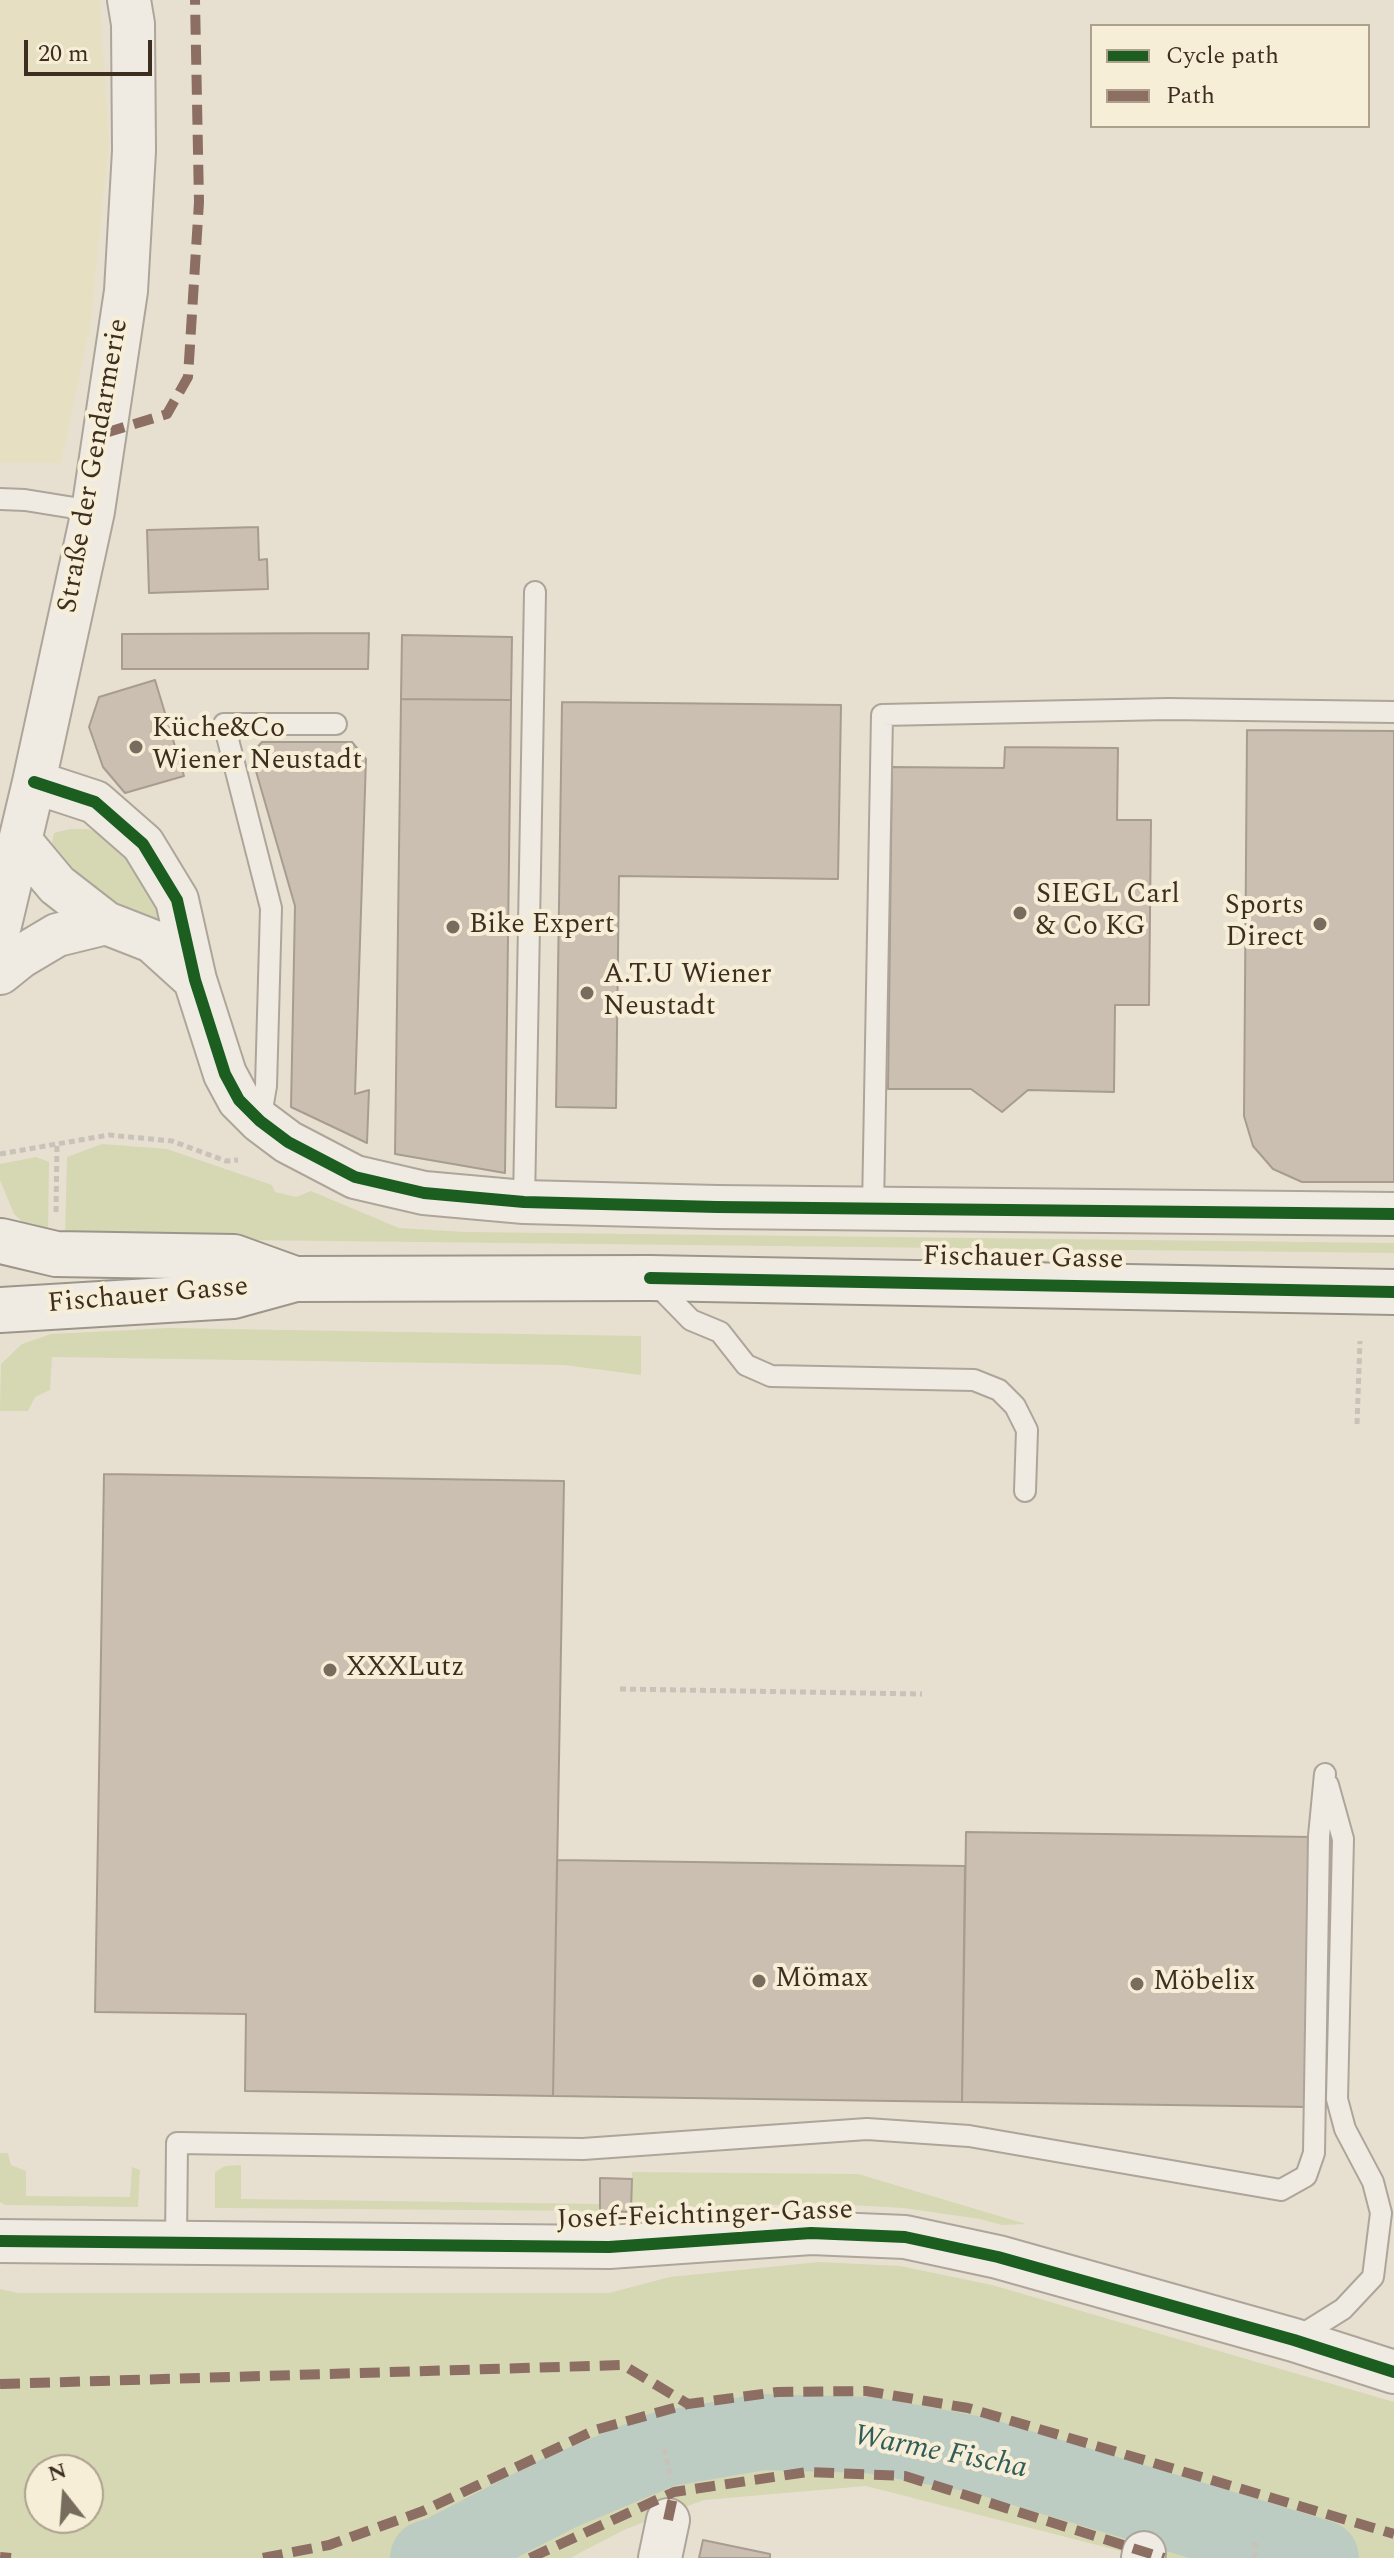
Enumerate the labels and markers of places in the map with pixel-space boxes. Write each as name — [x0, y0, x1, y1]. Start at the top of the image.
place label: Küche&Co Wiener Neustadt — [152, 714, 362, 780]
marker: Küche&Co Wiener Neustadt — [127, 738, 145, 756]
place label: SIEGL Carl & Co KG — [1036, 880, 1180, 946]
place label: Sports Direct — [1225, 891, 1304, 957]
marker: SIEGL Carl & Co KG — [1011, 904, 1029, 922]
place label: Bike Expert — [469, 910, 615, 944]
marker: Sports Direct — [1311, 915, 1329, 933]
marker: Bike Expert — [444, 918, 462, 936]
place label: A.T.U Wiener Neustadt — [603, 960, 772, 1026]
marker: A.T.U Wiener Neustadt — [578, 984, 596, 1002]
place label: XXXLutz — [346, 1653, 464, 1687]
marker: XXXLutz — [321, 1661, 339, 1679]
place label: Mömax — [775, 1964, 868, 1998]
place label: Möbelix — [1153, 1967, 1255, 2001]
marker: Mömax — [750, 1972, 768, 1990]
marker: Möbelix — [1128, 1975, 1146, 1993]

